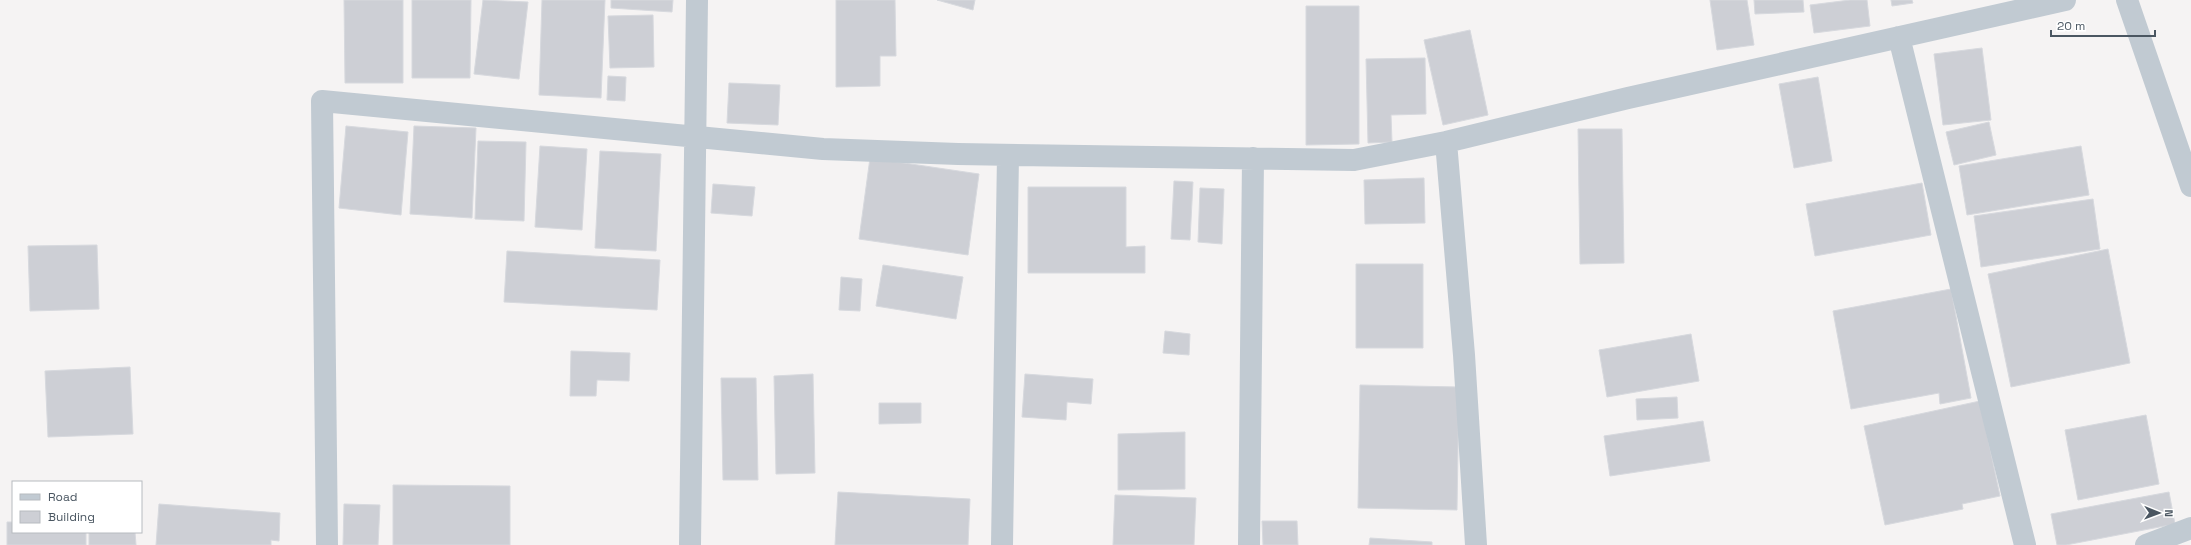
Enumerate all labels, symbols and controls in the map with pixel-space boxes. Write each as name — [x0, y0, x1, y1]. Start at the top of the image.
scale bar — [2051, 12, 2155, 38]
text: 20 m — [2057, 18, 2085, 34]
legend — [12, 481, 142, 533]
text: Road — [48, 489, 77, 505]
north arrow — [2139, 493, 2179, 533]
text: Building — [48, 509, 95, 525]
text: N — [2162, 509, 2176, 517]

